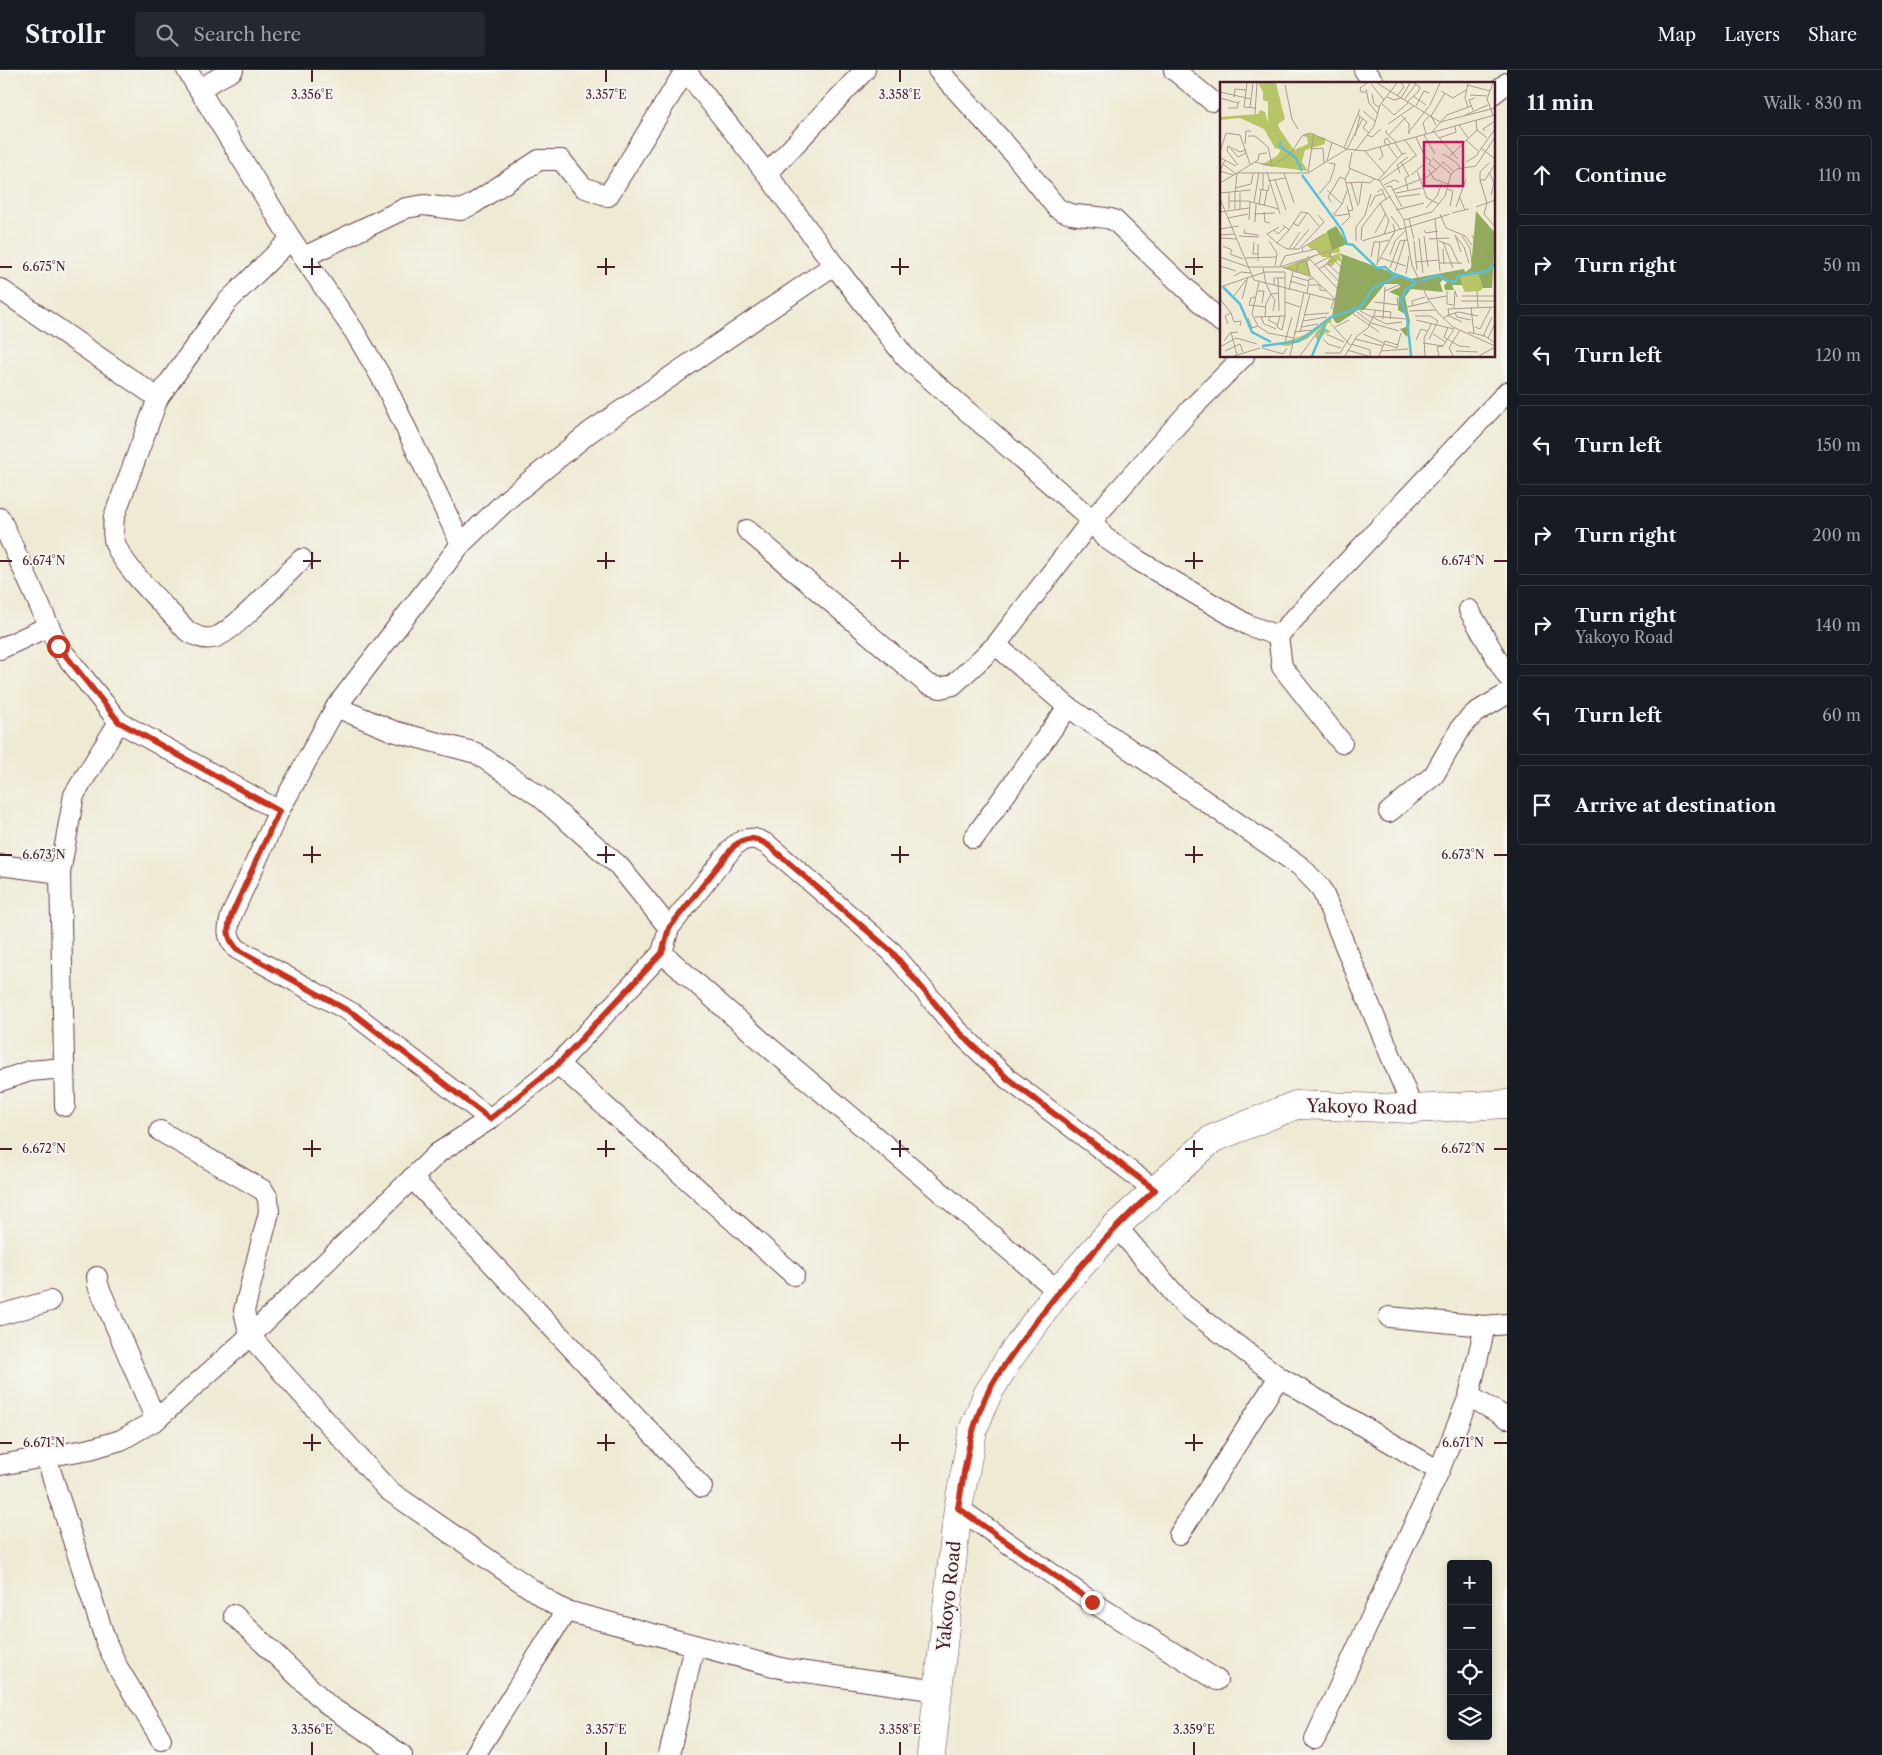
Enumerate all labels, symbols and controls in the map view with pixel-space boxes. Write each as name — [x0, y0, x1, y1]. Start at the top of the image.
search box — [135, 12, 485, 57]
text: Strollr — [25, 20, 105, 49]
icon: search — [153, 21, 181, 49]
text: Search here — [193, 23, 301, 46]
text: Map — [1658, 24, 1696, 46]
text: Layers — [1724, 24, 1780, 46]
text: Share — [1808, 24, 1857, 46]
inset map — [1220, 82, 1494, 358]
text: 3.356°E — [291, 87, 333, 102]
text: 3.357°E — [585, 87, 627, 102]
text: 3.358°E — [879, 87, 921, 102]
text: 11 min — [1527, 90, 1594, 115]
text: Walk · 830 m — [1763, 93, 1862, 113]
icon: ahead — [1528, 161, 1556, 189]
text: Continue — [1575, 164, 1667, 187]
text: 110 m — [1818, 165, 1861, 185]
icon: right — [1528, 251, 1556, 279]
text: Turn right — [1575, 254, 1676, 277]
text: 50 m — [1823, 255, 1861, 275]
text: 6.675°N — [22, 259, 66, 274]
icon: left — [1528, 341, 1556, 369]
text: Turn left — [1575, 344, 1662, 367]
text: 120 m — [1816, 345, 1861, 365]
icon: left — [1528, 431, 1556, 459]
text: Turn left — [1575, 434, 1662, 457]
text: 150 m — [1816, 435, 1861, 455]
icon: right — [1528, 521, 1556, 549]
text: Turn right — [1575, 524, 1676, 547]
text: 200 m — [1812, 525, 1861, 545]
text: 6.674°N — [22, 553, 66, 568]
text: 6.674°N — [1441, 553, 1485, 568]
text: Turn right — [1575, 604, 1676, 627]
icon: right — [1528, 611, 1556, 639]
text: 140 m — [1816, 615, 1861, 635]
text: Yakoyo Road — [1575, 627, 1673, 647]
route start — [47, 635, 70, 658]
icon: left — [1528, 701, 1556, 729]
text: Turn left — [1575, 704, 1662, 727]
text: 60 m — [1822, 705, 1861, 725]
icon: arrive — [1528, 791, 1556, 819]
text: Arrive at destination — [1575, 794, 1776, 817]
text: 6.673°N — [22, 847, 66, 862]
text: 6.673°N — [1441, 847, 1485, 862]
street label: Yakoyo Road — [1306, 1095, 1418, 1119]
text: 6.672°N — [22, 1141, 66, 1156]
text: 6.672°N — [1441, 1141, 1485, 1156]
text: 6.671°N — [23, 1435, 65, 1450]
text: 6.671°N — [1442, 1435, 1484, 1450]
street label: Yakoyo Road — [932, 1540, 966, 1653]
map controls — [1447, 1560, 1492, 1740]
button: + — [1447, 1560, 1492, 1605]
route end — [1081, 1591, 1104, 1614]
button: − — [1447, 1605, 1492, 1650]
button: locate — [1447, 1650, 1492, 1695]
button: layers — [1447, 1695, 1492, 1740]
text: 3.356°E — [291, 1722, 333, 1737]
text: 3.357°E — [585, 1722, 627, 1737]
text: 3.358°E — [879, 1722, 921, 1737]
text: 3.359°E — [1173, 1722, 1215, 1737]

